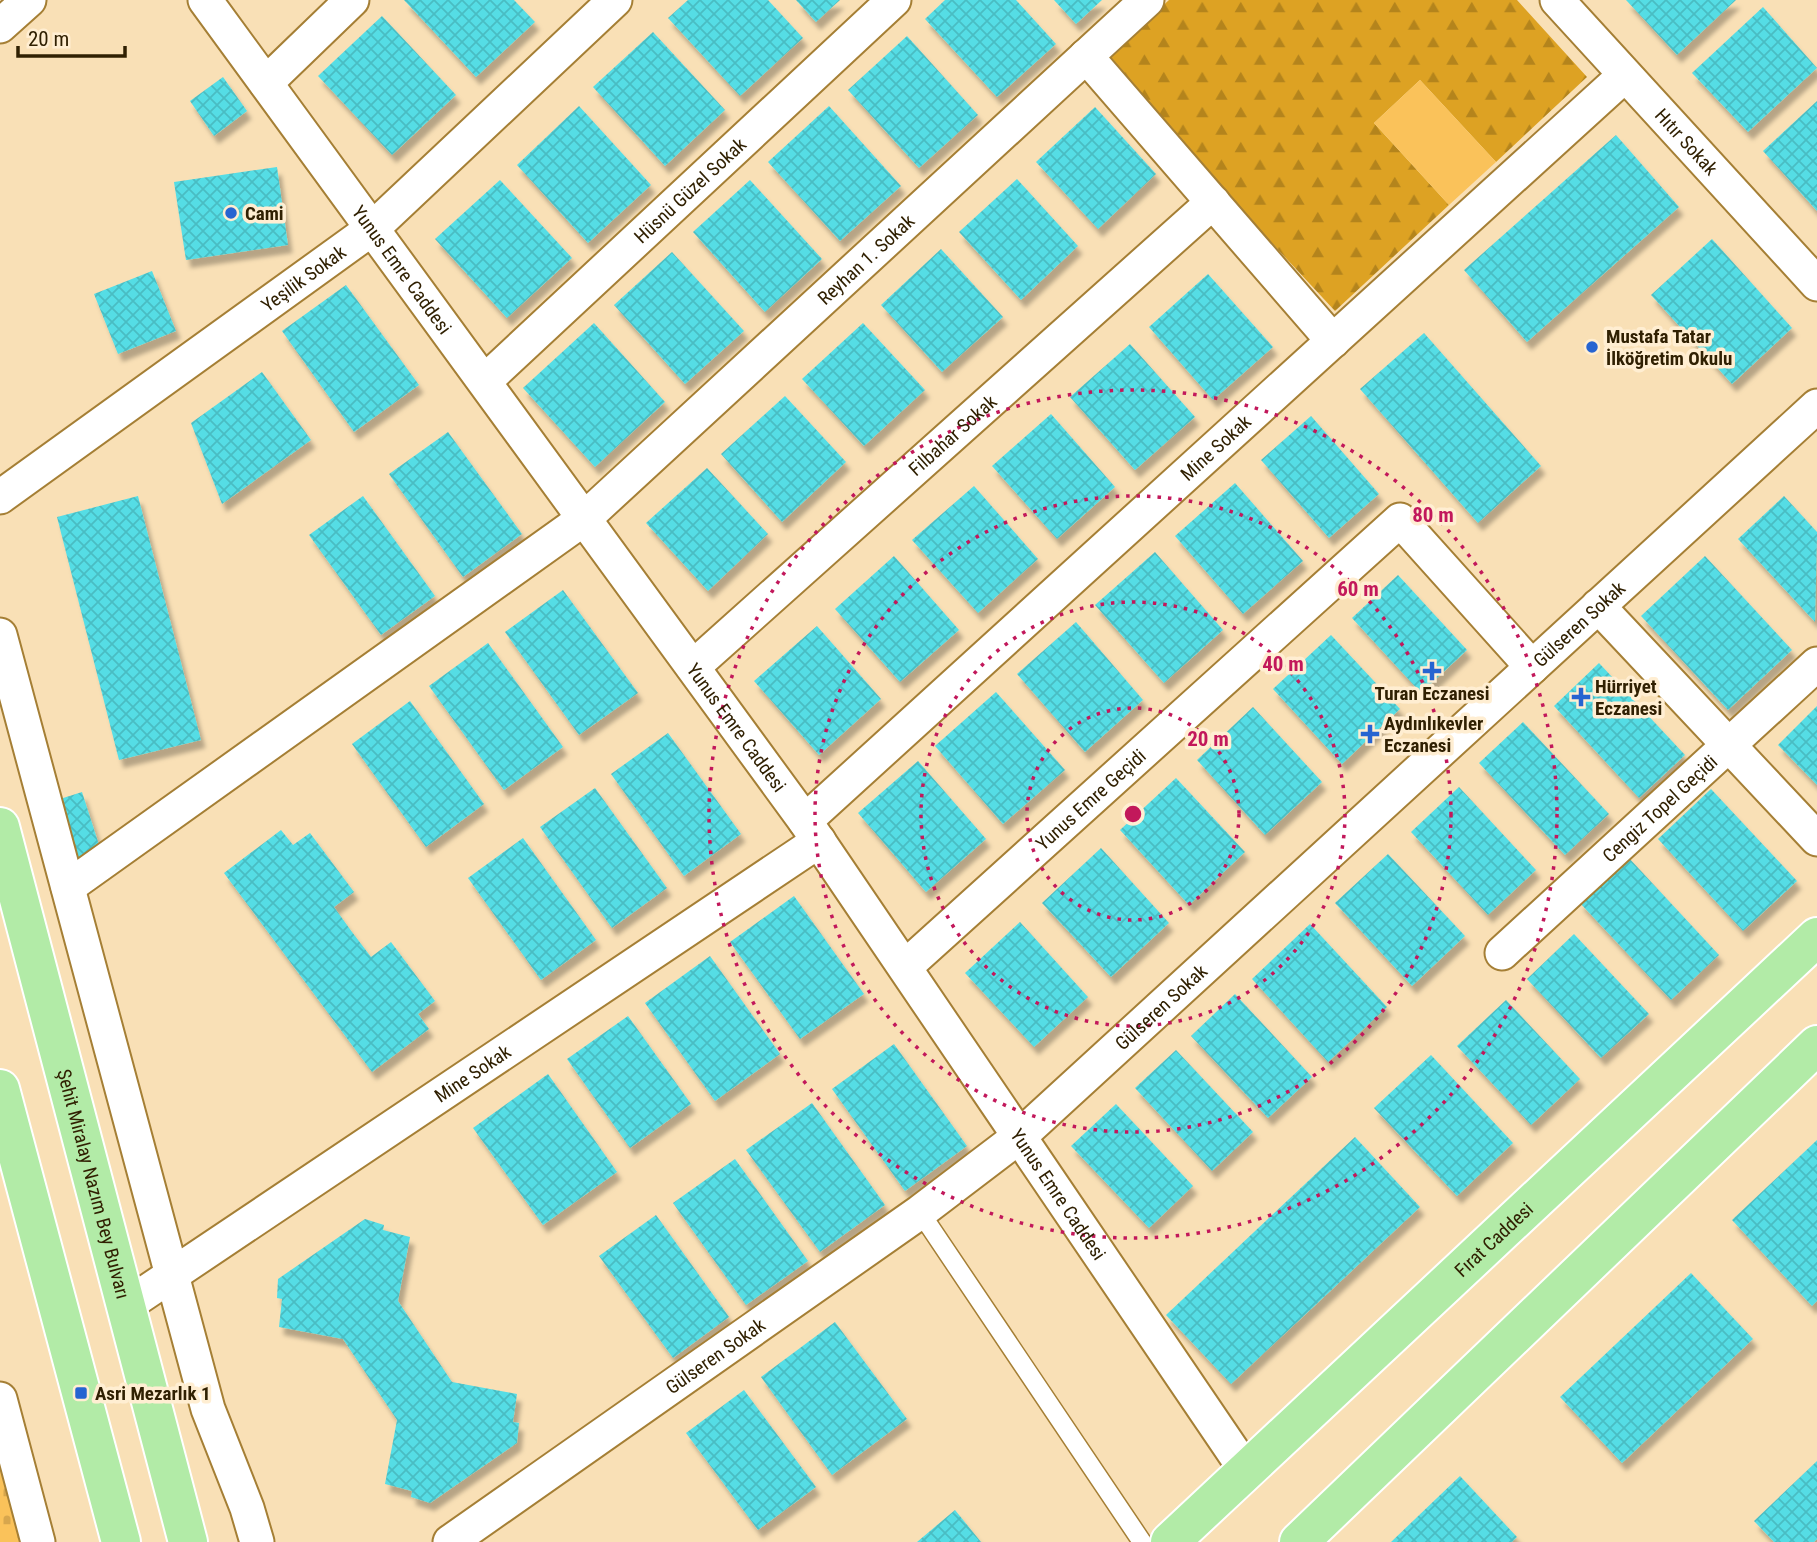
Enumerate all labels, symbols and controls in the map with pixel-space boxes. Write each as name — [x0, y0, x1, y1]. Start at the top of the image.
scale bar — [18, 14, 124, 58]
text: 20 m — [28, 27, 69, 51]
street label: Hıtır Sokak — [1650, 104, 1723, 180]
street label: Hüsnü Güzel Sokak — [630, 133, 751, 248]
street label: Yunus Emre Caddesi — [347, 201, 456, 339]
place label: Cami — [245, 202, 284, 225]
marker: Cami — [223, 205, 239, 221]
street label: Reyhan 1. Sokak — [813, 209, 919, 310]
street label: Yeşilik Sokak — [257, 240, 351, 317]
place label: Mustafa Tatar İlköğretim Okulu — [1606, 325, 1732, 370]
marker: Mustafa Tatar İlköğretim Okulu — [1584, 339, 1600, 355]
street label: Filbahar Sokak — [904, 390, 1002, 481]
street label: Mine Sokak — [1176, 410, 1256, 486]
text: 80 m — [1412, 503, 1454, 527]
street label: Gülseren Sokak — [1529, 576, 1630, 672]
text: 60 m — [1337, 577, 1379, 601]
text: 40 m — [1262, 652, 1304, 676]
street label: Yunus Emre Caddesi — [682, 659, 791, 797]
marker: Turan Eczanesi — [1424, 663, 1440, 679]
place label: Hürriyet Eczanesi — [1595, 675, 1662, 720]
place label: Turan Eczanesi — [1374, 682, 1490, 705]
marker: Hürriyet Eczanesi — [1573, 689, 1589, 705]
place label: Aydınlıkevler Eczanesi — [1384, 712, 1483, 757]
marker: Aydınlıkevler Eczanesi — [1362, 726, 1378, 742]
text: 20 m — [1187, 727, 1229, 751]
street label: Yunus Emre Geçidi — [1031, 744, 1151, 855]
street label: Cengiz Topel Geçidi — [1598, 750, 1722, 867]
centre of rings — [1121, 802, 1145, 826]
street label: Gülseren Sokak — [1111, 959, 1212, 1055]
street label: Mine Sokak — [430, 1040, 516, 1107]
street label: Şehit Miralay Nazım Bey Bulvarı — [52, 1067, 135, 1301]
street label: Yunus Emre Caddesi — [1005, 1124, 1111, 1265]
street label: Fırat Caddesi — [1450, 1198, 1538, 1282]
street label: Gülseren Sokak — [661, 1313, 770, 1399]
place label: Asri Mezarlık 1 — [95, 1382, 211, 1405]
marker: Asri Mezarlık 1 — [73, 1385, 89, 1401]

